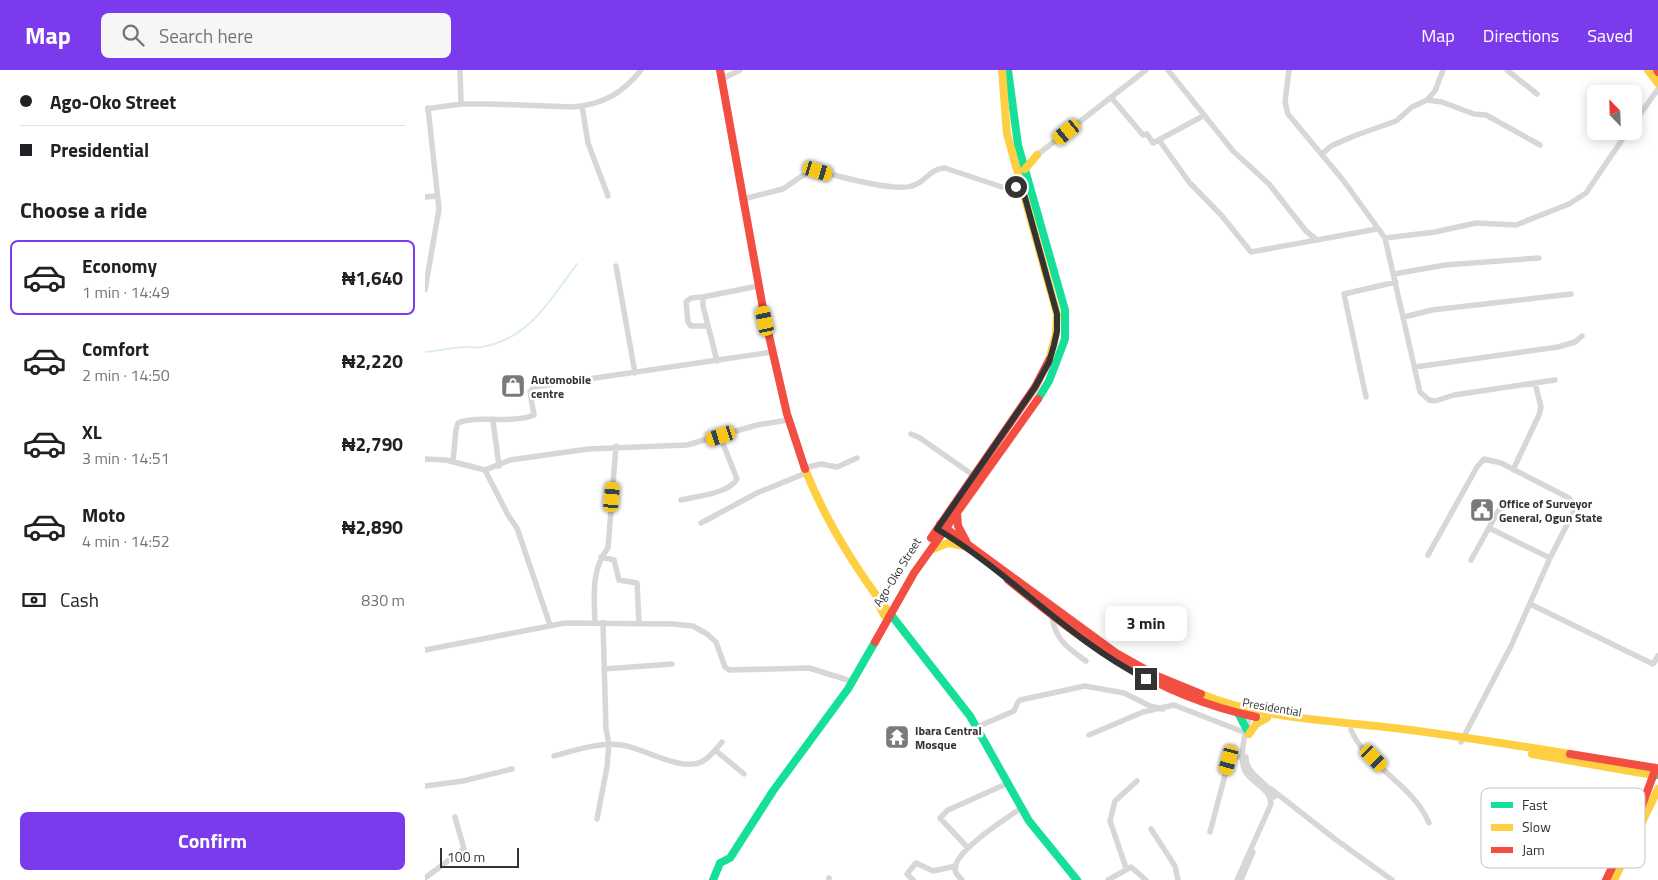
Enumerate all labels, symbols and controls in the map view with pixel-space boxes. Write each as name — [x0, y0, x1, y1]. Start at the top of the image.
search box — [101, 13, 451, 58]
text: Map — [25, 17, 71, 53]
icon: search — [119, 21, 147, 49]
text: Search here — [159, 21, 253, 50]
text: Map — [1421, 22, 1455, 49]
text: Directions — [1483, 22, 1559, 49]
text: Saved — [1587, 22, 1633, 49]
north arrow — [1587, 85, 1643, 140]
map controls — [1587, 85, 1642, 140]
text: Ago-Oko Street — [50, 87, 176, 116]
car — [1050, 117, 1083, 147]
text: Presidential — [50, 135, 149, 164]
car — [801, 159, 834, 183]
route start — [1005, 176, 1027, 198]
text: Choose a ride — [20, 193, 147, 227]
text: Economy — [82, 251, 157, 280]
icon: car — [22, 255, 67, 300]
text: ₦1,640 — [342, 263, 403, 292]
text: 1 min · 14:49 — [82, 280, 170, 304]
car — [754, 305, 775, 337]
text: Comfort — [82, 334, 149, 363]
icon: car — [22, 338, 67, 383]
text: ₦2,220 — [342, 346, 403, 375]
text: 2 min · 14:50 — [82, 363, 170, 387]
place label: Automobile centre — [531, 370, 591, 403]
shop icon: Automobile centre — [500, 373, 526, 399]
text: XL — [82, 417, 102, 446]
icon: car — [22, 421, 67, 466]
car — [704, 424, 737, 448]
text: ₦2,790 — [342, 429, 403, 458]
text: 3 min · 14:51 — [82, 446, 170, 470]
car — [603, 481, 620, 513]
place label: Office of Surveyor General, Ogun State — [1499, 494, 1602, 527]
public building icon: Office of Surveyor General, Ogun State — [1469, 497, 1495, 523]
text: Moto — [82, 500, 125, 529]
icon: car — [22, 504, 67, 549]
text: ₦2,890 — [342, 512, 403, 541]
text: 4 min · 14:52 — [82, 529, 170, 553]
street label: Ago-Oko Street — [868, 533, 926, 610]
text: Cash — [60, 585, 99, 614]
icon: cash — [20, 586, 48, 614]
text: 830 m — [361, 588, 405, 612]
callout: 3 min — [1105, 606, 1187, 642]
text: 3 min — [1127, 611, 1165, 635]
route end — [1135, 668, 1157, 690]
street label: Presidential — [1241, 692, 1303, 722]
place label: Ibara Central Mosque — [915, 721, 982, 754]
temple icon: Ibara Central Mosque — [884, 724, 910, 750]
car — [1358, 742, 1389, 774]
car — [1217, 744, 1240, 776]
legend — [1481, 788, 1645, 868]
text: Fast — [1522, 794, 1547, 815]
button: Confirm — [20, 812, 405, 870]
text: Slow — [1522, 816, 1551, 837]
text: Jam — [1522, 839, 1545, 860]
scale bar — [440, 845, 519, 868]
text: 100 m — [447, 846, 485, 867]

